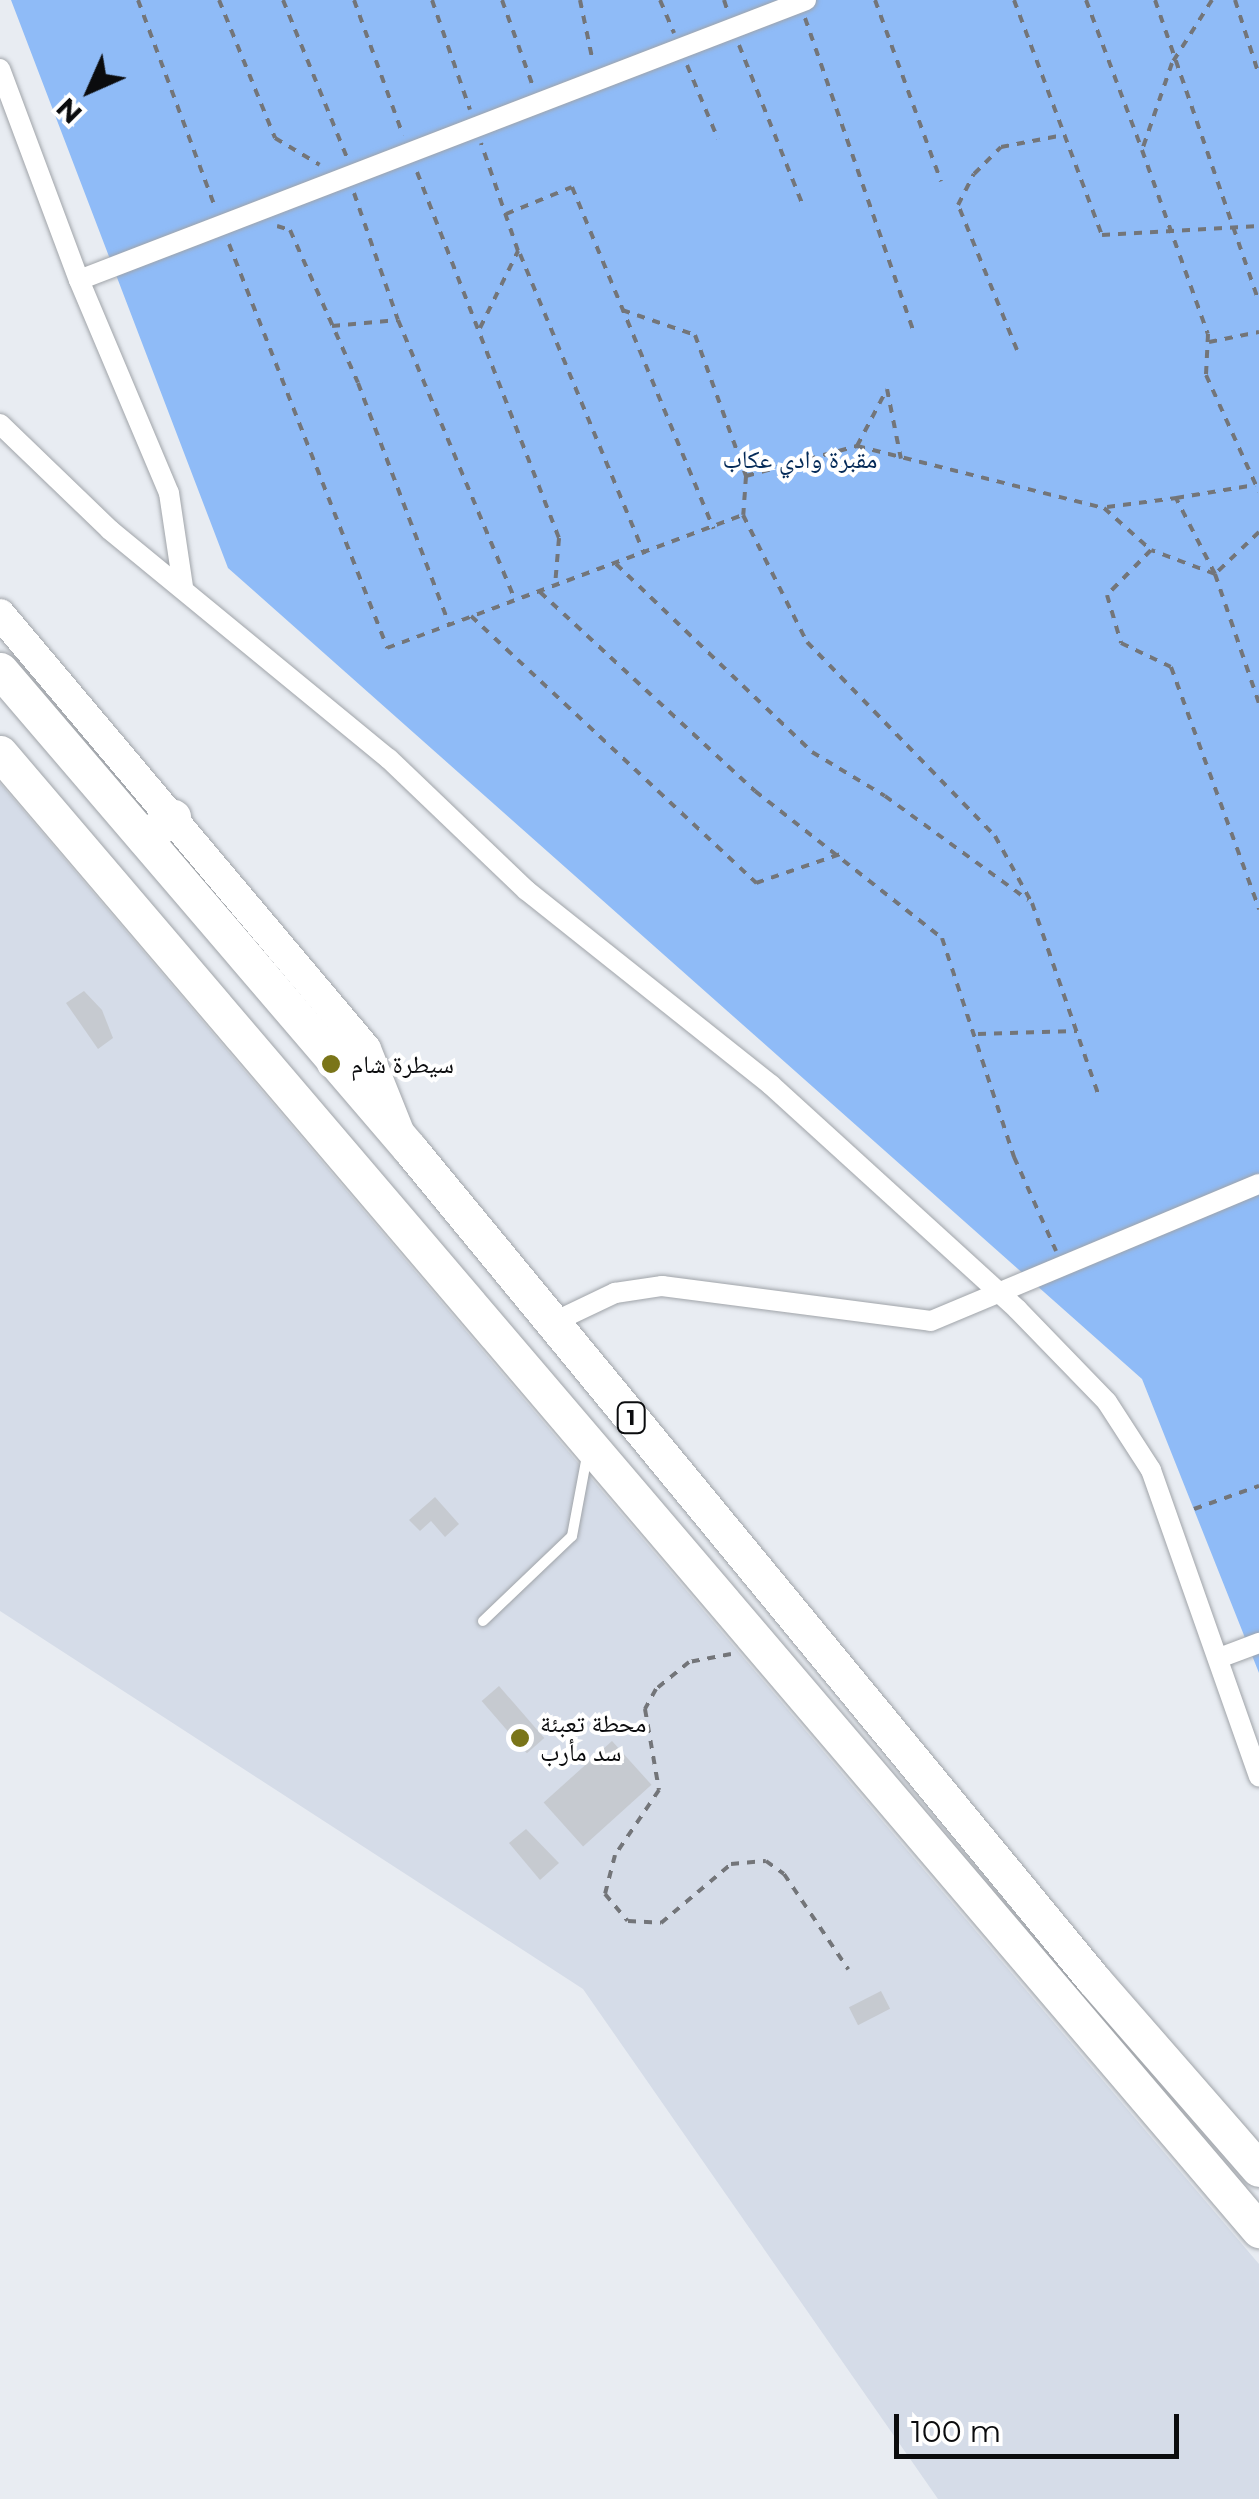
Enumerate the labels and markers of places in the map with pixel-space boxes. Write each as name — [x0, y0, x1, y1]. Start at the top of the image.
place label: سيطرة شام — [351, 1049, 454, 1079]
marker: سيطرة شام — [320, 1053, 342, 1075]
place label: محطة تعبئة سد مأرب — [540, 1709, 646, 1768]
marker: محطة تعبئة سد مأرب — [509, 1727, 531, 1749]

